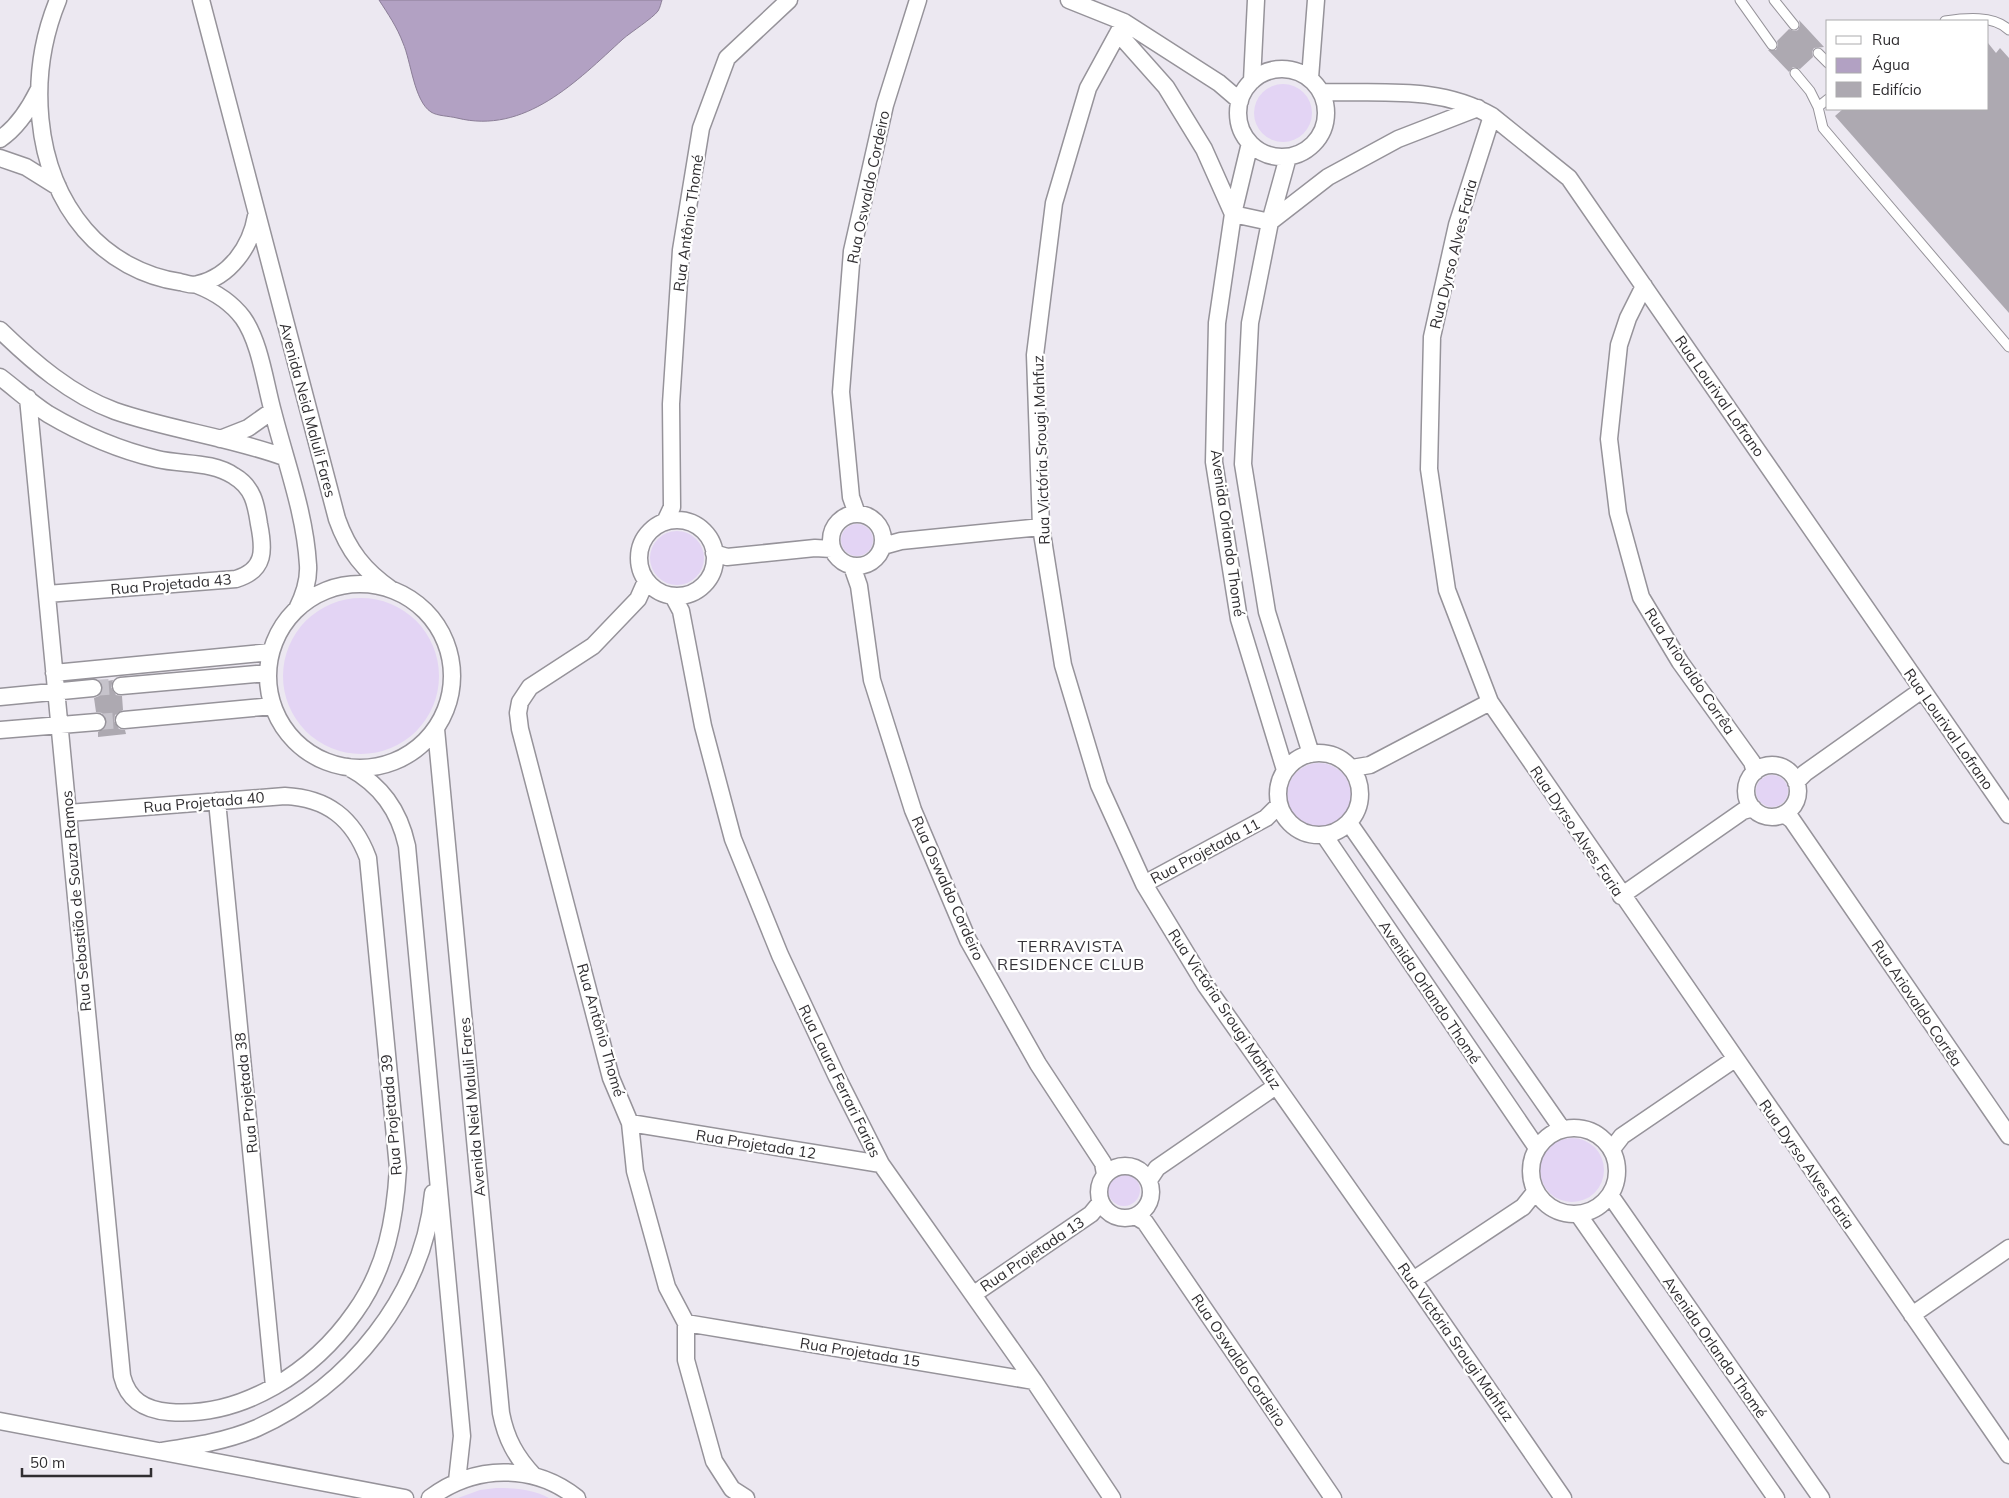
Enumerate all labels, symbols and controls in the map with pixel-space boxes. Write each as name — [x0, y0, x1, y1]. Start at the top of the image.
legend — [1826, 20, 1989, 110]
text: Rua — [1872, 30, 1900, 49]
text: Água — [1872, 55, 1910, 74]
text: Edifício — [1872, 80, 1922, 99]
street label: Rua Oswaldo Cordeiro — [842, 109, 894, 265]
street label: Rua Antônio Thomé — [669, 153, 707, 293]
street label: Rua Dyrso Alves Faria — [1425, 177, 1481, 331]
street label: Avenida Neid Maluli Fares — [276, 321, 340, 499]
street label: Rua Lourival Lofrano — [1671, 332, 1769, 460]
street label: Rua Victória Srougi Mahfuz — [1028, 355, 1054, 545]
street label: Avenida Orlando Thomé — [1207, 448, 1249, 618]
street label: Rua Projetada 43 — [110, 569, 232, 599]
street label: Rua Ariovaldo Corrêa — [1641, 604, 1739, 738]
street label: Rua Lourival Lofrano — [1900, 665, 1998, 793]
street label: Rua Dyrso Alves Faria — [1526, 762, 1628, 900]
street label: Rua Projetada 40 — [143, 787, 265, 817]
street label: Rua Sebastião de Souza Ramos — [57, 790, 95, 1012]
street label: Rua Oswaldo Cordeiro — [908, 813, 988, 963]
street label: Rua Projetada 11 — [1147, 814, 1263, 888]
street label: Avenida Orlando Thomé — [1375, 917, 1485, 1067]
street label: Rua Victória Srougi Mahfuz — [1164, 925, 1286, 1093]
district label: TERRAVISTA RESIDENCE CLUB — [997, 936, 1145, 974]
street label: Rua Ariovaldo Corrêa — [1868, 936, 1966, 1070]
street label: Rua Antônio Thomé — [573, 961, 629, 1099]
street label: Rua Laura Ferrari Farias — [795, 1001, 885, 1161]
street label: Avenida Neid Maluli Fares — [455, 1017, 489, 1197]
street label: Rua Projetada 38 — [230, 1032, 262, 1154]
street label: Rua Projetada 39 — [376, 1054, 406, 1176]
street label: Rua Dyrso Alves Faria — [1755, 1096, 1859, 1232]
street label: Rua Projetada 12 — [695, 1125, 817, 1163]
street label: Rua Projetada 13 — [976, 1212, 1088, 1296]
street label: Rua Victória Srougi Mahfuz — [1394, 1259, 1518, 1425]
street label: Avenida Orlando Thomé — [1659, 1273, 1771, 1421]
street label: Rua Oswaldo Cordeiro — [1187, 1290, 1291, 1430]
street label: Rua Projetada 15 — [799, 1333, 921, 1371]
scale bar — [22, 1446, 151, 1478]
text: 50 m — [30, 1453, 65, 1472]

